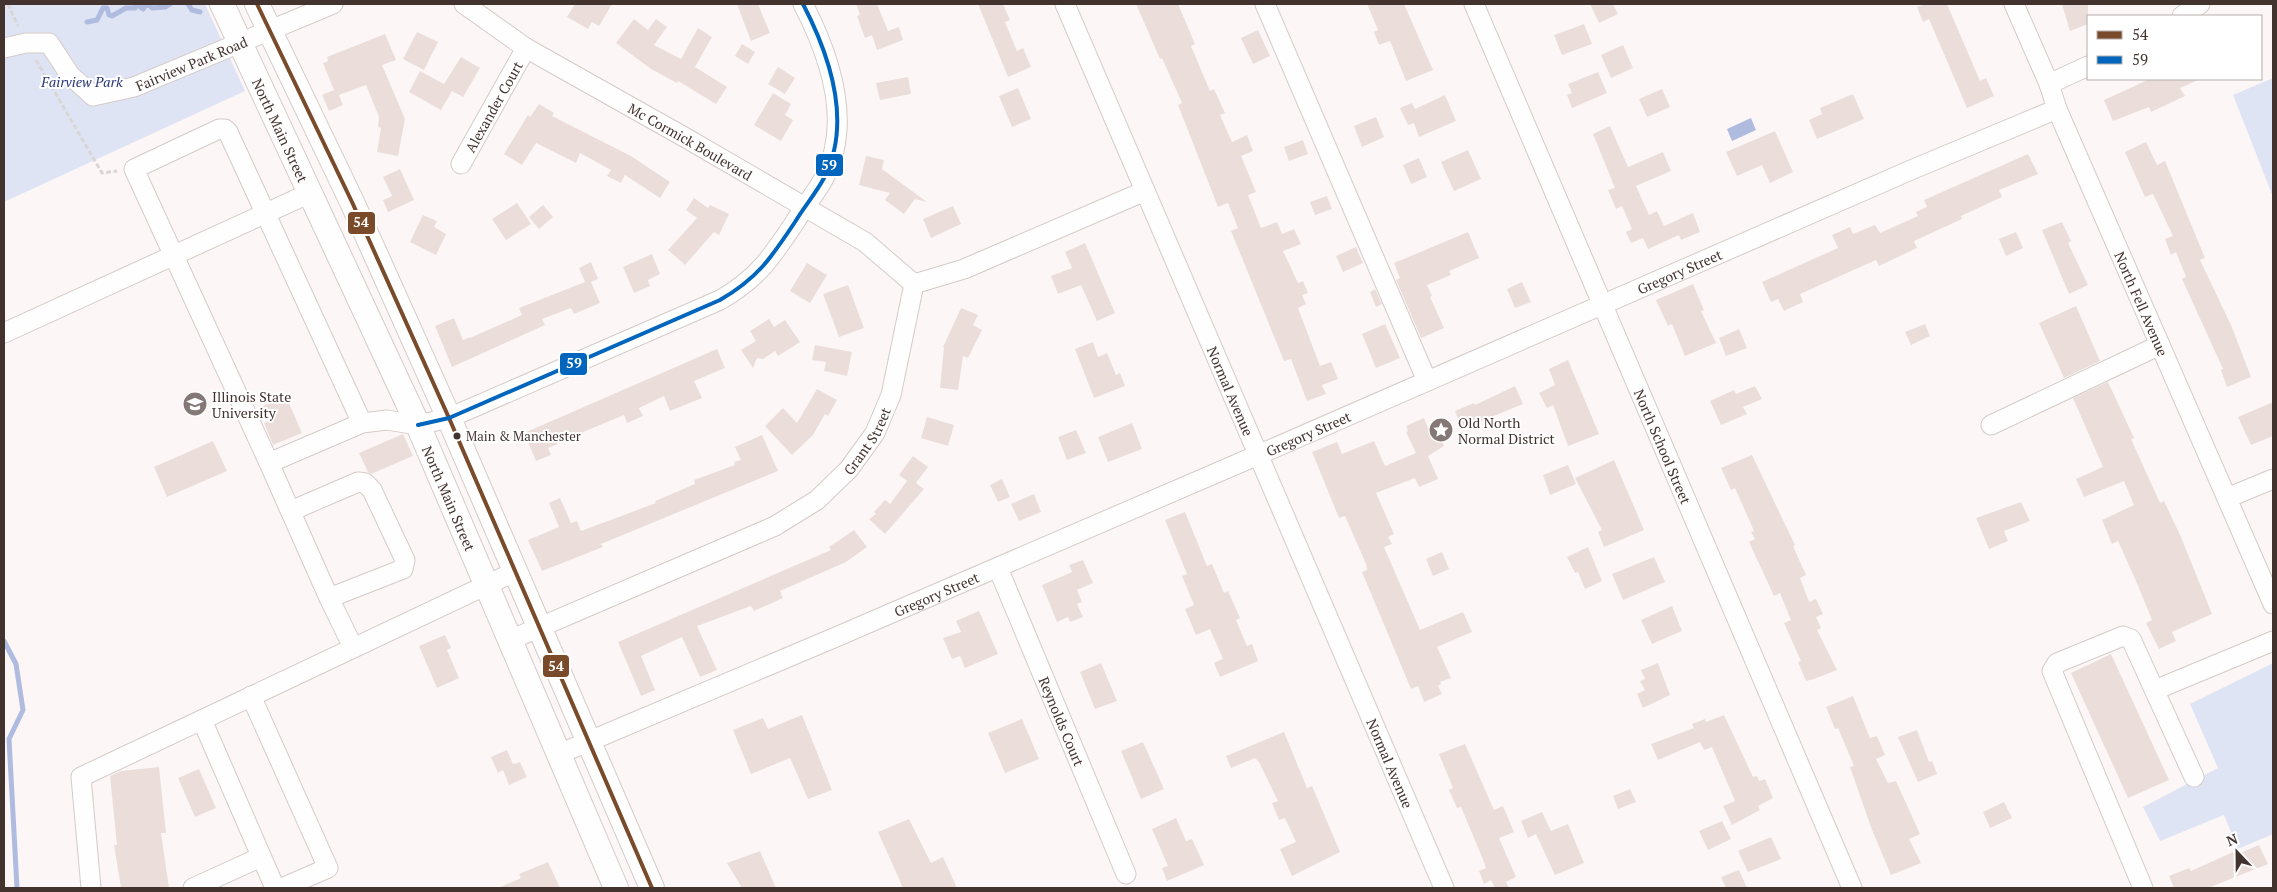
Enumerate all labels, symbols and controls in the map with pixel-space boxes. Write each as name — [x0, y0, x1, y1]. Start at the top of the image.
legend — [2087, 15, 2262, 80]
text: 54 — [2132, 24, 2148, 44]
street label: Fairview Park Road — [133, 31, 250, 95]
text: 59 — [2132, 49, 2148, 69]
street label: Alexander Court — [460, 57, 527, 156]
park label: Fairview Park — [40, 72, 123, 91]
street label: North Main Street — [248, 75, 313, 186]
street label: Mc Cormick Boulevard — [625, 98, 756, 184]
line badge: 59 — [815, 153, 844, 177]
text: 59 — [821, 155, 837, 174]
line badge: 54 — [347, 211, 376, 235]
text: 54 — [353, 212, 369, 231]
street label: Gregory Street — [1634, 244, 1725, 298]
street label: North Fell Avenue — [2111, 248, 2173, 359]
street label: Normal Avenue — [1203, 343, 1259, 439]
line badge: 59 — [559, 352, 588, 376]
text: 59 — [566, 353, 582, 372]
street label: North School Street — [1630, 386, 1696, 507]
place label: Illinois State University — [212, 387, 291, 422]
school or university icon: Illinois State University — [182, 391, 208, 417]
street label: Grant Street — [839, 403, 895, 478]
street label: Gregory Street — [1263, 406, 1354, 460]
place label: Old North Normal District — [1458, 413, 1556, 448]
place icon: Old North Normal District — [1428, 417, 1454, 443]
place label: Main & Manchester — [466, 427, 581, 445]
marker: Main & Manchester — [452, 431, 462, 441]
street label: North Main Street — [418, 443, 481, 555]
street label: Gregory Street — [891, 567, 983, 620]
line badge: 54 — [542, 654, 570, 678]
text: 54 — [548, 656, 564, 675]
street label: Reynolds Court — [1035, 674, 1089, 769]
street label: Normal Avenue — [1363, 715, 1418, 811]
north arrow — [2212, 827, 2262, 877]
text: N — [2223, 829, 2241, 850]

